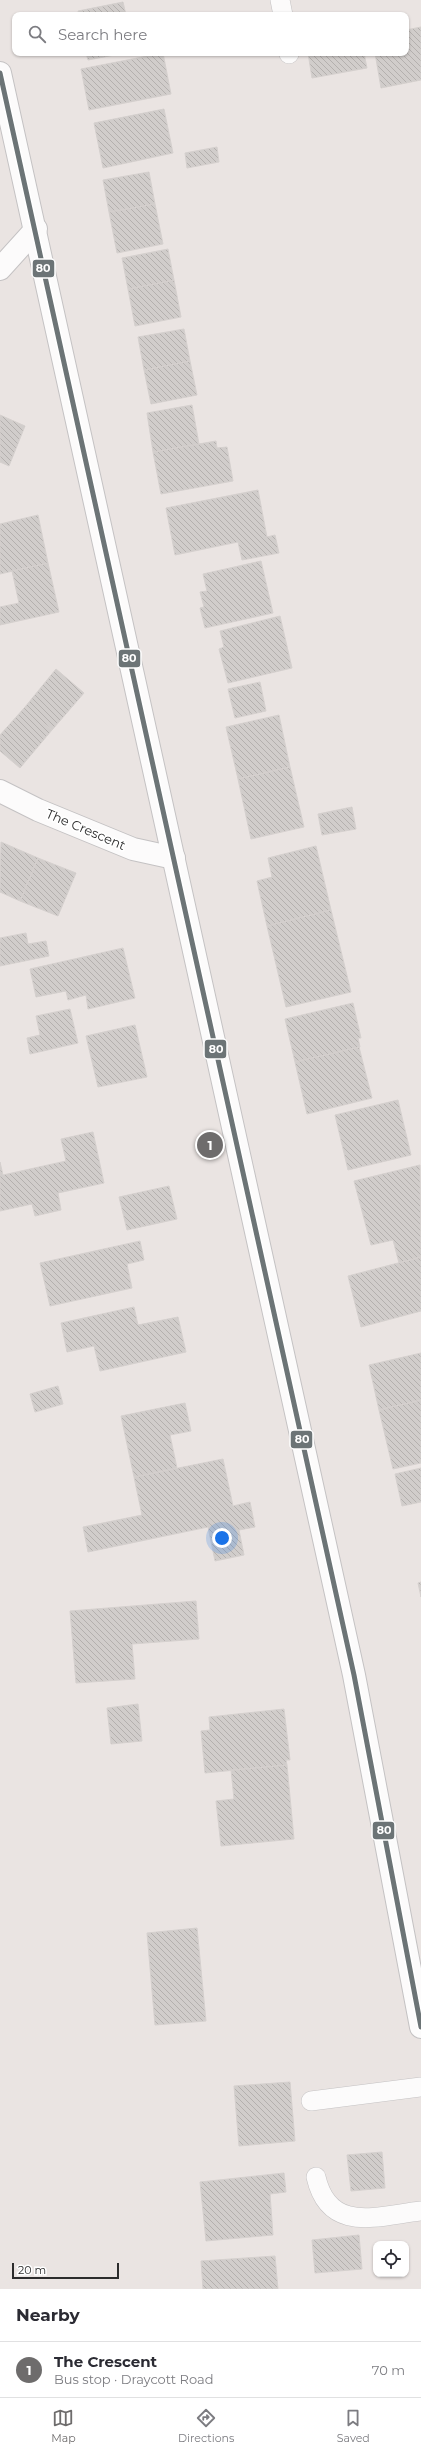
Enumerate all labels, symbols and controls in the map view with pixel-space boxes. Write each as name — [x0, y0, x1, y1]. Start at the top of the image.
search box — [12, 12, 409, 56]
icon: search — [26, 23, 48, 45]
text: Search here — [58, 25, 147, 44]
line badge: 80 — [32, 259, 55, 278]
text: 80 — [36, 261, 51, 275]
line badge: 80 — [118, 649, 141, 668]
text: 80 — [122, 651, 137, 665]
street label: The Crescent — [44, 805, 128, 853]
line badge: 80 — [204, 1039, 227, 1059]
text: 80 — [209, 1042, 224, 1056]
pin: 1 — [197, 1130, 223, 1160]
line badge: 80 — [290, 1430, 313, 1449]
text: 80 — [295, 1432, 310, 1446]
your location — [212, 1528, 232, 1548]
line badge: 80 — [372, 1821, 395, 1840]
text: 80 — [377, 1823, 392, 1837]
map controls — [373, 2241, 409, 2277]
button: locate — [373, 2241, 409, 2277]
scale bar — [12, 2261, 119, 2280]
text: 20 m — [18, 2263, 46, 2277]
text: Nearby — [16, 2305, 80, 2325]
text: The Crescent — [54, 2352, 157, 2371]
text: 1 — [26, 2362, 32, 2378]
text: 70 m — [372, 2362, 405, 2378]
text: Bus stop · Draycott Road — [54, 2371, 214, 2387]
tab: Map — [51, 2407, 76, 2445]
tab: Directions — [178, 2407, 234, 2445]
tab: Saved — [337, 2407, 370, 2445]

